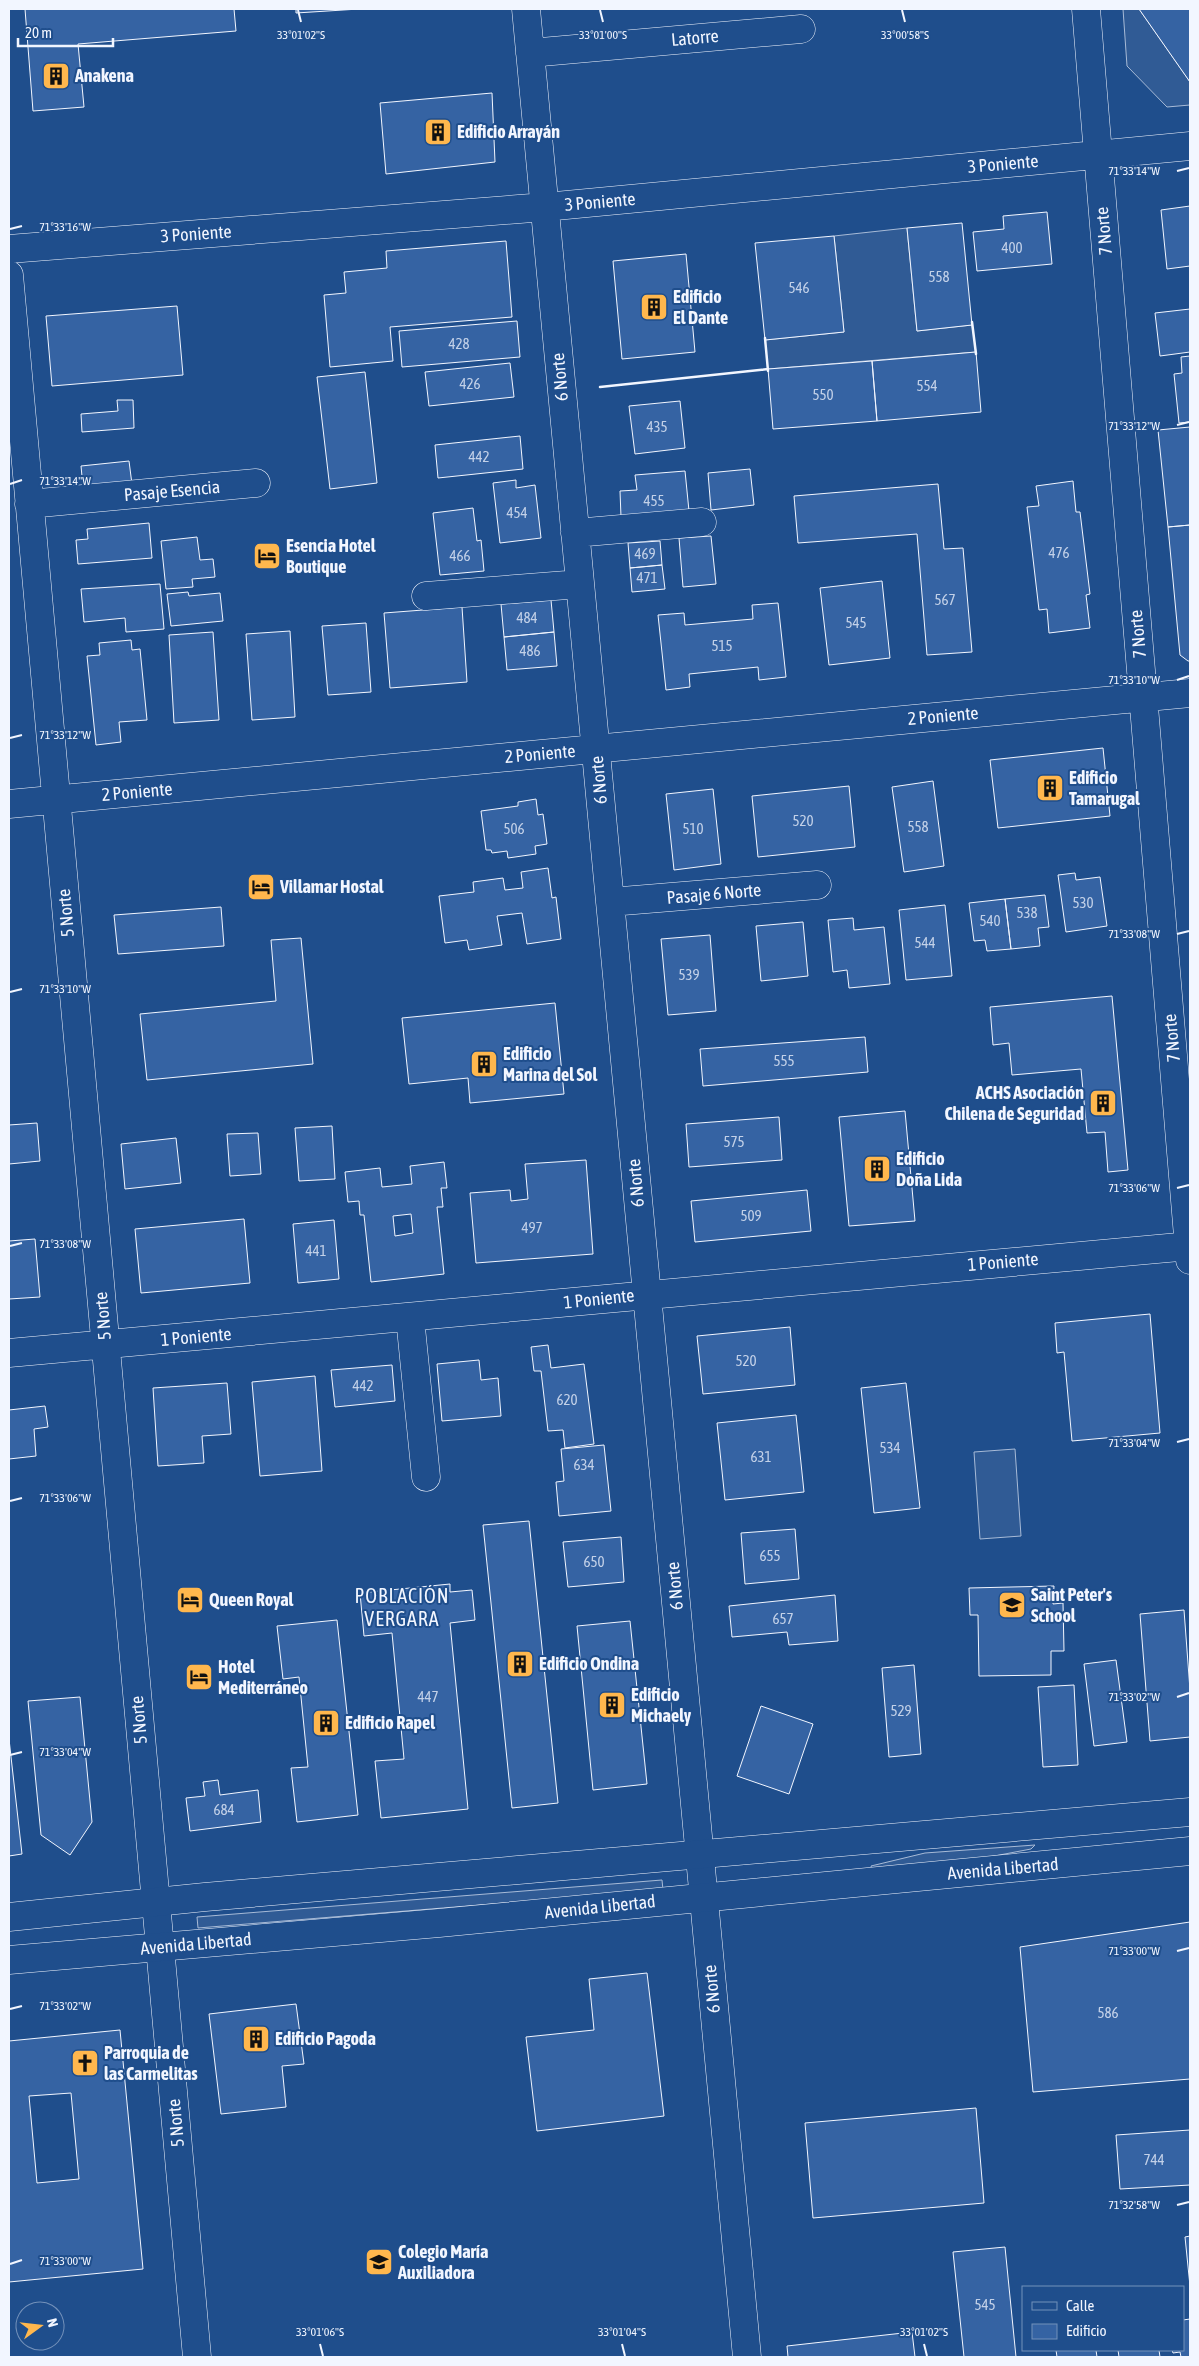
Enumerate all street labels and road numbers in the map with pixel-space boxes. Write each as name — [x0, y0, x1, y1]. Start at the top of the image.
street label: Latorre — [670, 25, 720, 50]
street label: 3 Poniente — [967, 150, 1039, 177]
street label: 3 Poniente — [564, 188, 636, 215]
street label: 7 Norte — [1091, 206, 1116, 256]
street label: 3 Poniente — [160, 221, 232, 246]
street label: 6 Norte — [547, 352, 572, 402]
street label: Pasaje Esencia — [123, 476, 221, 505]
street label: 7 Norte — [1125, 609, 1150, 659]
street label: 2 Poniente — [907, 702, 979, 729]
street label: 2 Poniente — [504, 740, 576, 767]
street label: 6 Norte — [586, 755, 611, 805]
street label: 2 Poniente — [101, 778, 173, 805]
street label: Pasaje 6 Norte — [666, 879, 762, 908]
street label: 5 Norte — [53, 888, 78, 938]
street label: 7 Norte — [1159, 1013, 1184, 1063]
street label: 6 Norte — [623, 1158, 648, 1208]
street label: 1 Poniente — [967, 1248, 1039, 1275]
street label: 1 Poniente — [563, 1284, 635, 1313]
street label: 5 Norte — [90, 1291, 115, 1341]
street label: 1 Poniente — [160, 1323, 232, 1350]
street label: 6 Norte — [662, 1561, 687, 1611]
street label: 5 Norte — [126, 1695, 151, 1745]
street label: Avenida Libertad — [947, 1853, 1059, 1884]
street label: Avenida Libertad — [543, 1890, 656, 1923]
street label: Avenida Libertad — [140, 1928, 252, 1959]
street label: 6 Norte — [699, 1964, 724, 2014]
street label: 5 Norte — [163, 2098, 188, 2148]

